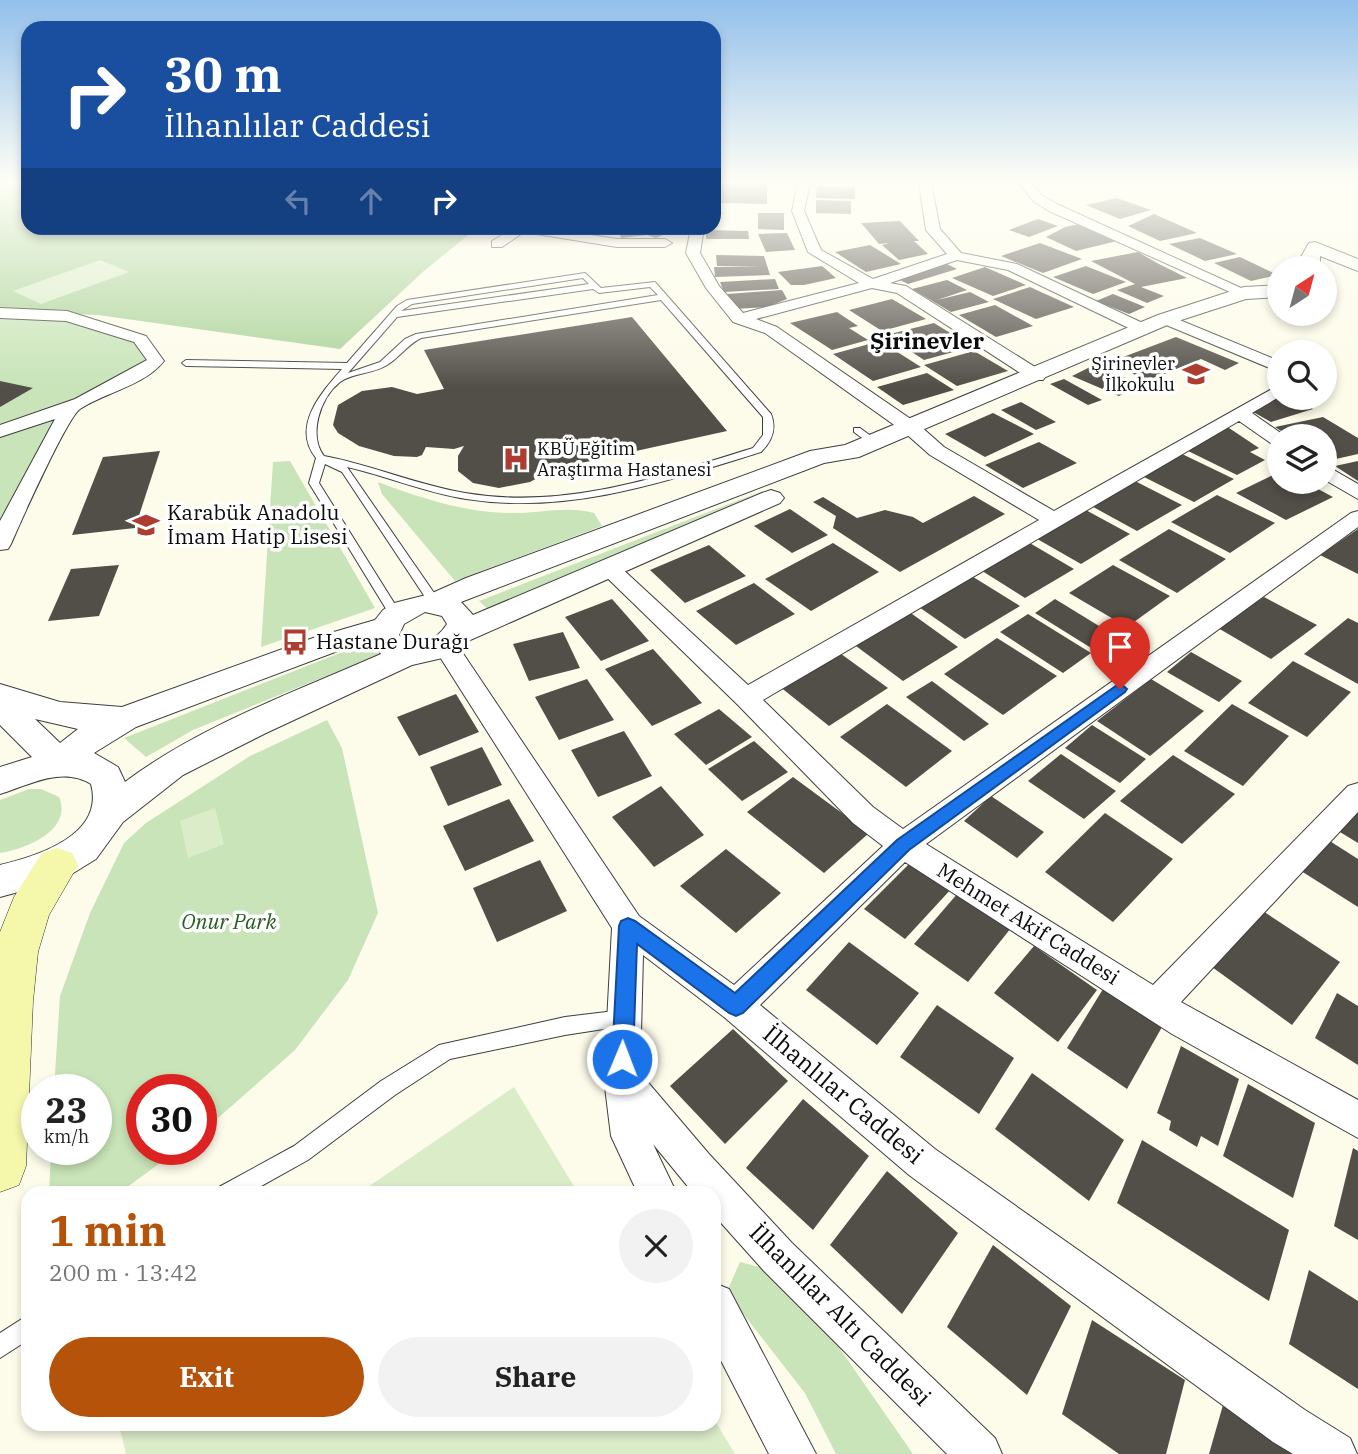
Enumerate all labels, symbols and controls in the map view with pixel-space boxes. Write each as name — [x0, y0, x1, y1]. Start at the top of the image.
text: 30 m — [164, 42, 282, 105]
icon: right — [49, 49, 140, 140]
text: İlhanlılar Caddesi — [164, 104, 431, 146]
icon: left — [279, 182, 317, 220]
icon: ahead — [352, 182, 390, 220]
icon: right — [425, 182, 463, 220]
north arrow — [1267, 256, 1337, 326]
map controls — [1267, 256, 1337, 494]
district label: Şirinevler — [870, 325, 985, 355]
button: search — [1267, 340, 1337, 410]
place label: Şirinevler İlkokulu — [1091, 352, 1175, 396]
school or university icon: Şirinevler İlkokulu — [1181, 359, 1211, 389]
button: layers — [1267, 424, 1337, 494]
place label: KBÜ Eğitim Araştırma Hastanesi — [537, 437, 712, 481]
hospital icon: KBÜ Eğitim Araştırma Hastanesi — [501, 444, 531, 474]
place label: Karabük Anadolu İmam Hatip Lisesi — [167, 498, 348, 550]
school or university icon: Karabük Anadolu İmam Hatip Lisesi — [131, 510, 161, 540]
pin — [1090, 617, 1150, 689]
bus stop icon: Hastane Durağı — [280, 627, 310, 657]
place label: Hastane Durağı — [316, 627, 469, 655]
icon: arrive — [1101, 628, 1139, 666]
street label: Mehmet Akif Caddesi — [932, 856, 1125, 991]
park label: Onur Park — [181, 907, 278, 935]
street label: İlhanlılar Caddesi — [757, 1018, 931, 1171]
position arrow — [585, 1022, 659, 1096]
speed limit sign: 30 — [126, 1074, 217, 1165]
text: 23 — [45, 1087, 88, 1133]
text: km/h — [44, 1125, 89, 1148]
text: 1 min — [49, 1203, 167, 1258]
button: close — [619, 1209, 693, 1283]
street label: İlhanlılar Altı Caddesi — [743, 1216, 939, 1412]
text: 200 m · 13:42 — [49, 1257, 198, 1287]
button: Exit — [49, 1337, 364, 1417]
button: Share — [378, 1337, 693, 1417]

